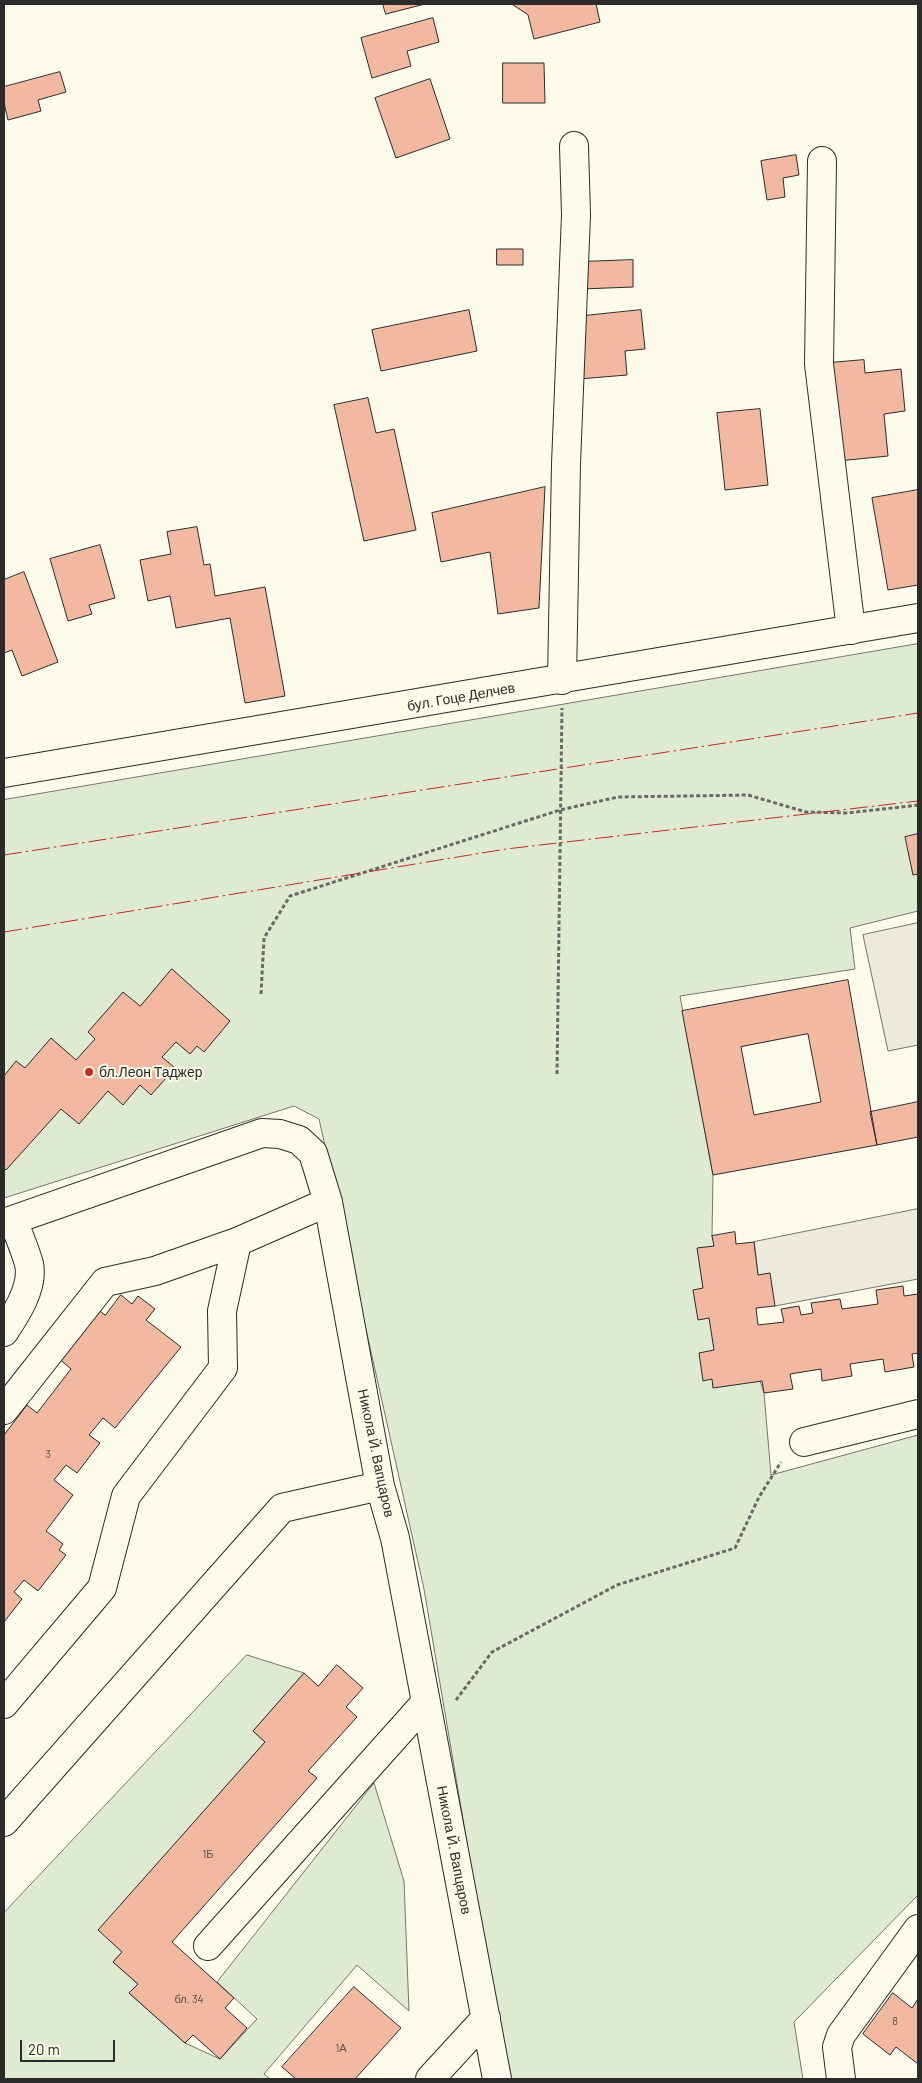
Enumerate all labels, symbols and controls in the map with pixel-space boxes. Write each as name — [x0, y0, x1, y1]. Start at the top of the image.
street label: бул. Гоце Делчев — [406, 679, 516, 715]
place label: бл.Леон Таджер — [99, 1064, 203, 1080]
marker: бл.Леон Таджер — [83, 1066, 95, 1078]
street label: Никола Й. Вапцаров — [354, 1387, 398, 1519]
house number: 3 — [45, 1447, 51, 1461]
street label: Никола Й. Вапцаров — [433, 1784, 475, 1916]
house number: 1Б — [202, 1847, 214, 1861]
house number: бл. 34 — [174, 1992, 204, 2006]
house number: 8 — [892, 2014, 898, 2028]
scale bar — [22, 2030, 118, 2062]
text: 20 m — [28, 2040, 60, 2058]
house number: 1А — [335, 2041, 347, 2055]

